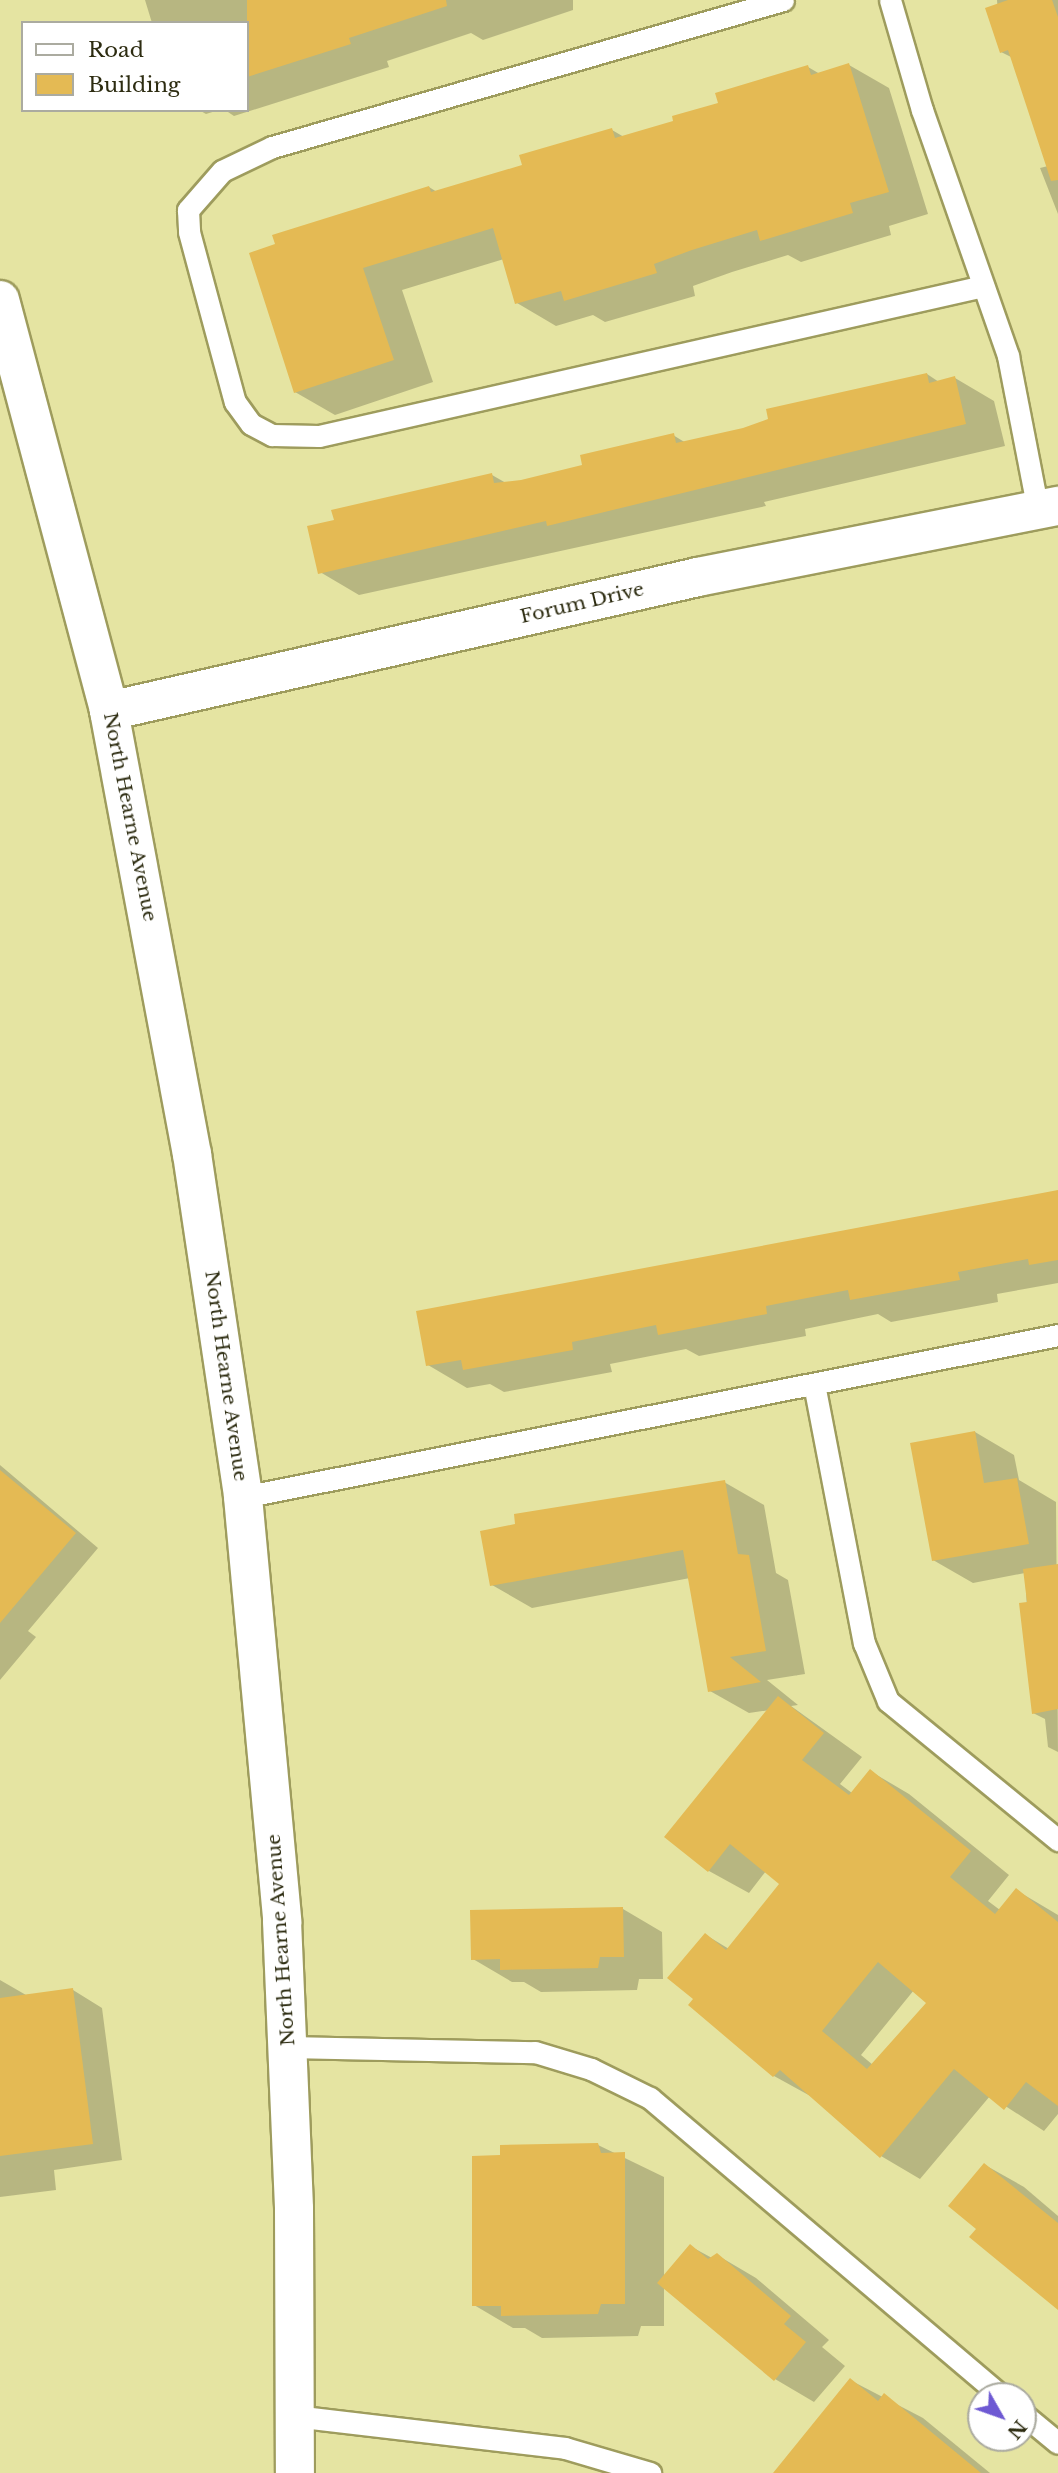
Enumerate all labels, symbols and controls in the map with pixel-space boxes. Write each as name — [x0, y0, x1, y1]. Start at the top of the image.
legend — [21, 21, 248, 112]
text: Road — [88, 37, 144, 63]
text: Building — [88, 72, 180, 98]
street label: Forum Drive — [518, 578, 646, 628]
street label: North Hearne Avenue — [98, 710, 162, 924]
street label: North Hearne Avenue — [200, 1269, 252, 1483]
street label: North Hearne Avenue — [262, 1833, 300, 2047]
north arrow — [967, 2382, 1037, 2452]
text: N — [1002, 2415, 1031, 2444]

